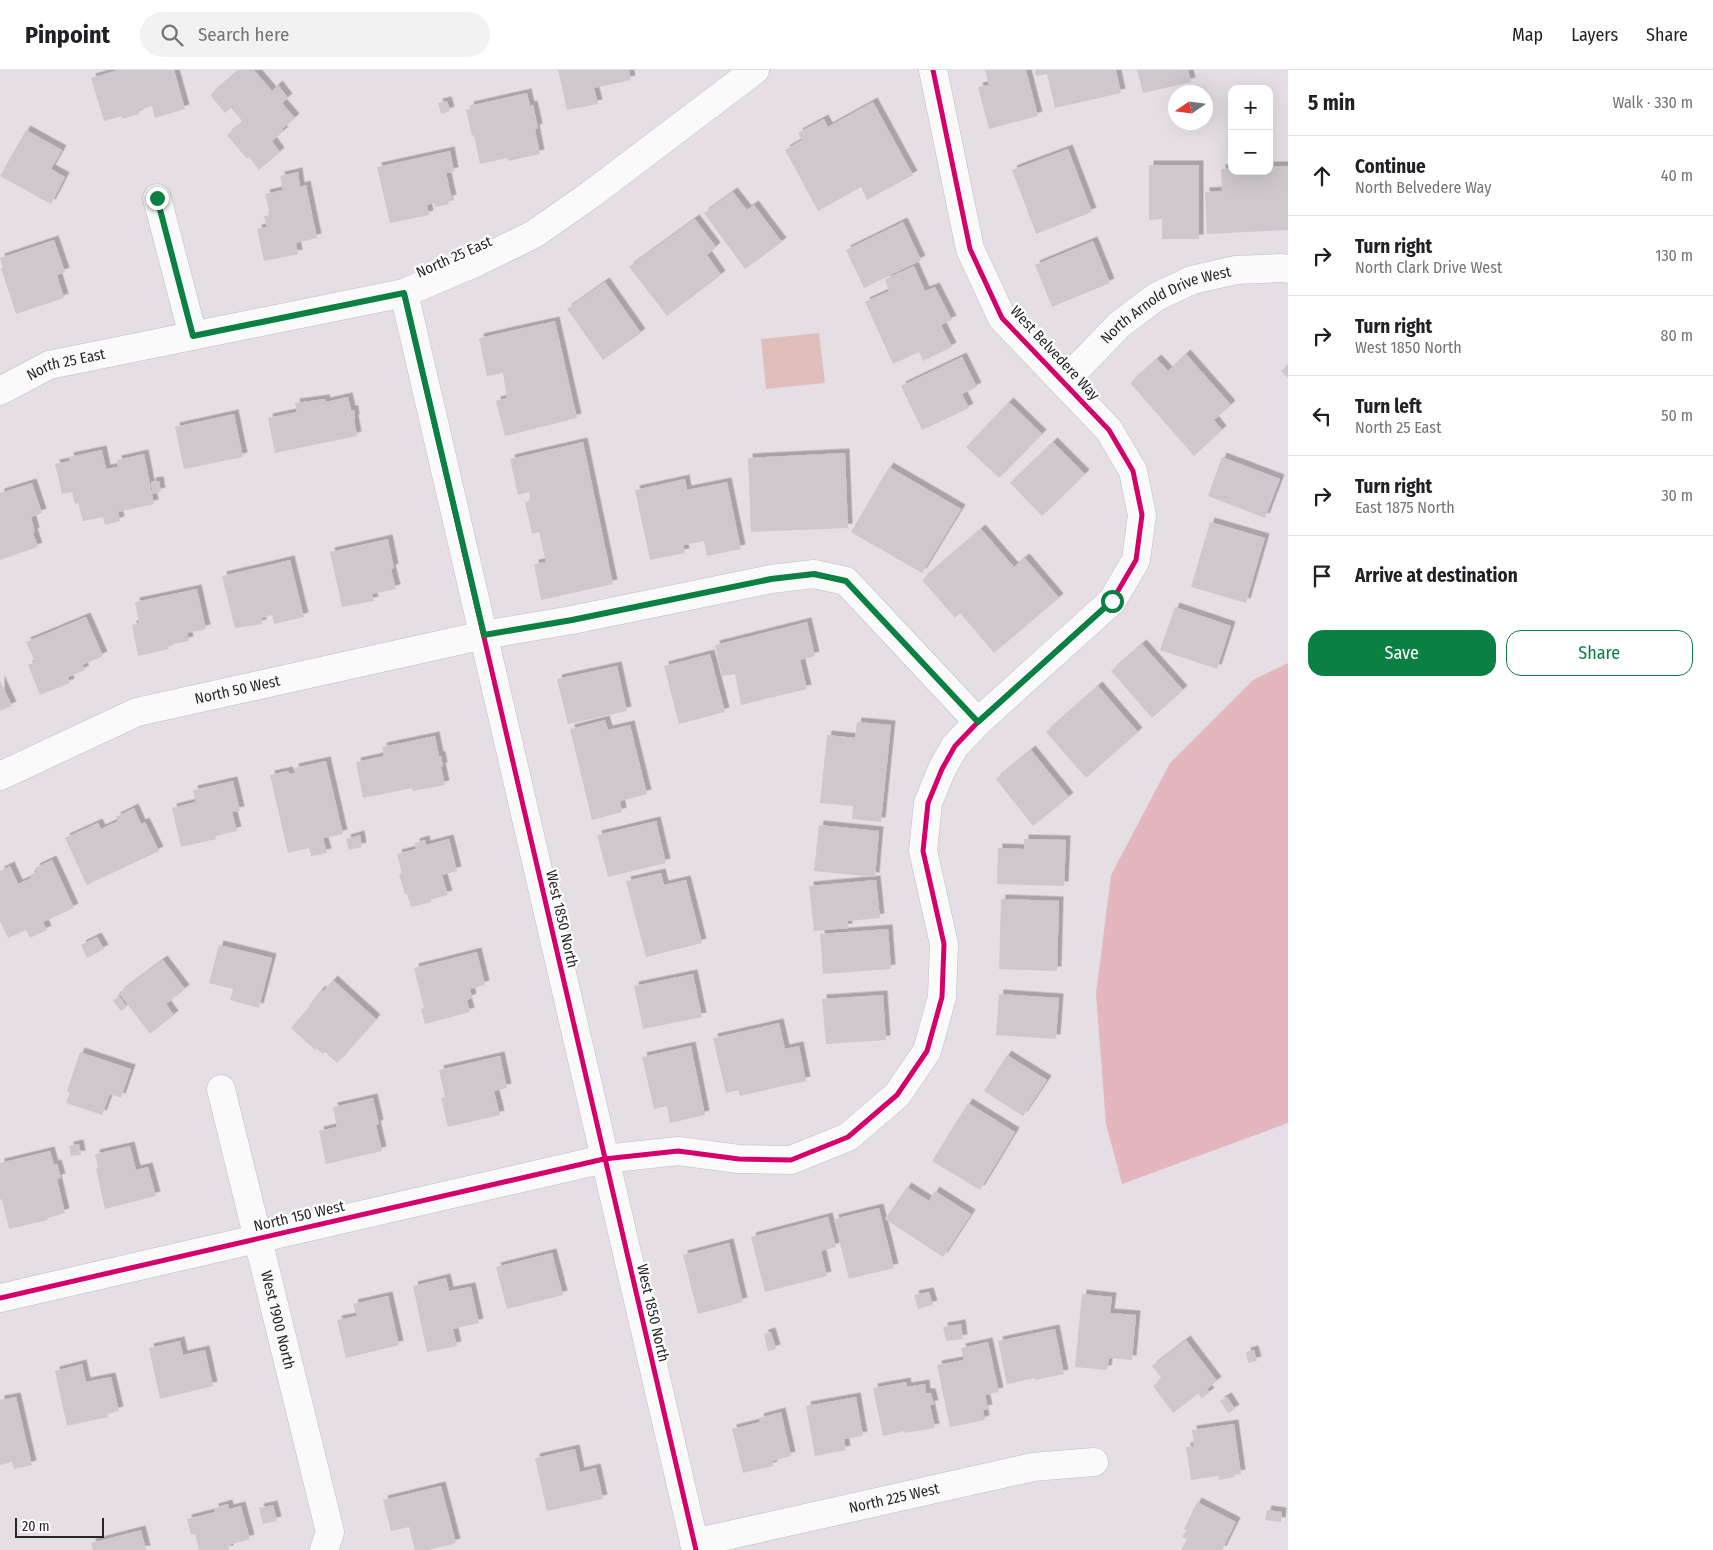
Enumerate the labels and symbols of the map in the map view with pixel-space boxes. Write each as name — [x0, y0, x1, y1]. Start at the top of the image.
north arrow — [1168, 85, 1213, 130]
route end — [146, 187, 169, 210]
street label: North 25 East — [413, 232, 495, 282]
street label: North Arnold Drive West — [1097, 262, 1233, 347]
street label: West Belvedere Way — [1007, 302, 1104, 404]
street label: North 25 East — [24, 345, 107, 384]
route start — [1101, 590, 1124, 613]
street label: North 50 West — [193, 672, 282, 708]
street label: West 1850 North — [542, 868, 582, 970]
street label: North 150 West — [252, 1197, 346, 1235]
street label: West 1850 North — [633, 1262, 673, 1364]
street label: West 1900 North — [257, 1269, 299, 1371]
street label: North 225 West — [847, 1479, 941, 1517]
scale bar — [15, 1515, 104, 1538]

